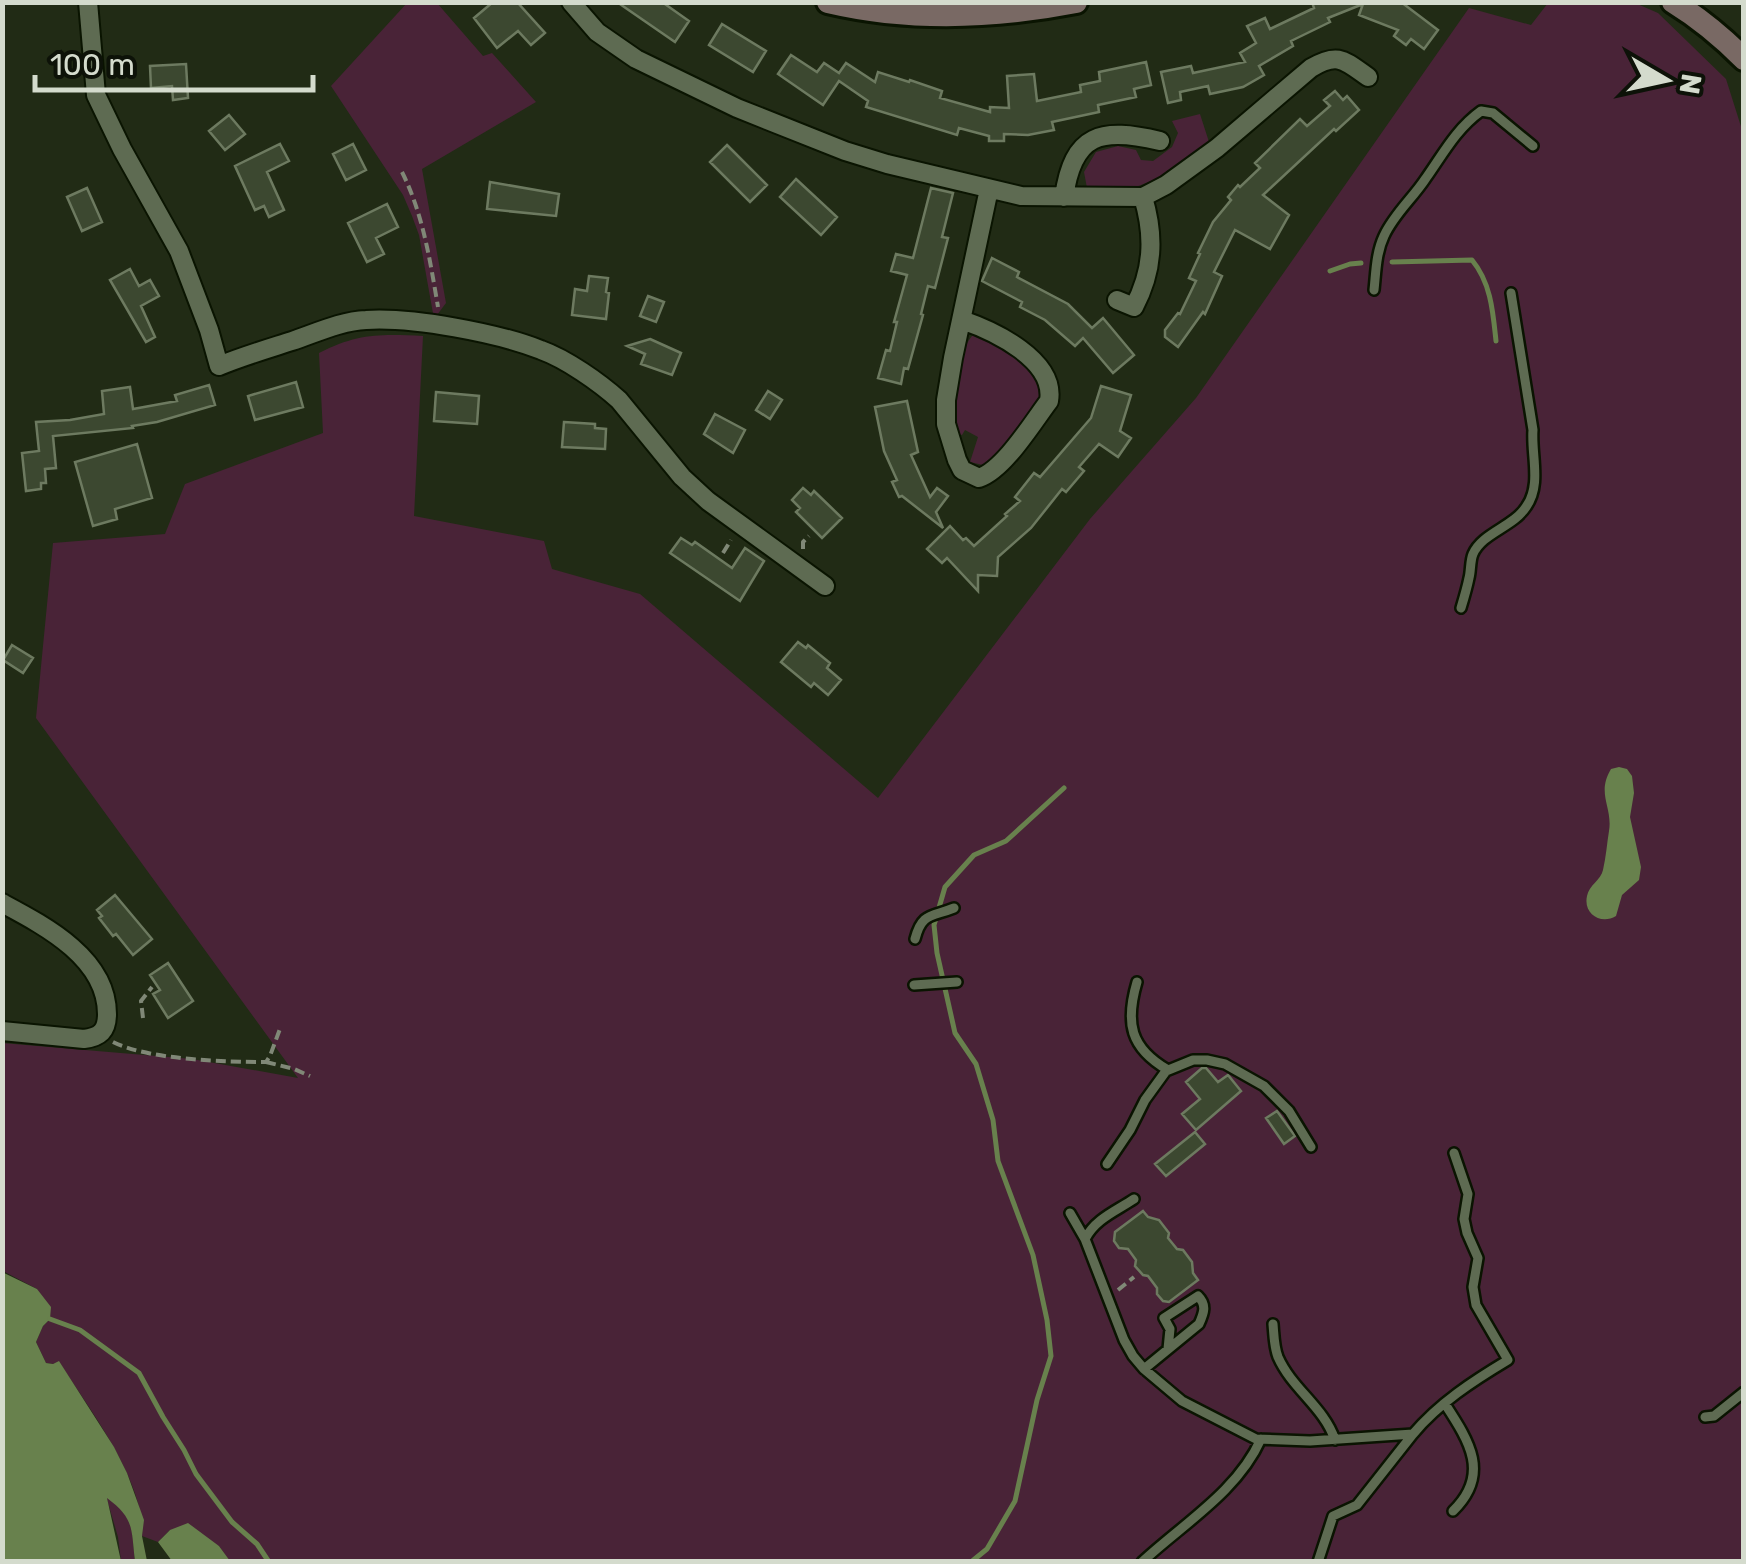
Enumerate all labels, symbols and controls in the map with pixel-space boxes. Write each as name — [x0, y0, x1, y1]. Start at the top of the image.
scale bar — [35, 30, 312, 92]
north arrow — [1616, 30, 1716, 130]
text: 100 m — [50, 47, 135, 83]
text: N — [1672, 71, 1708, 96]

